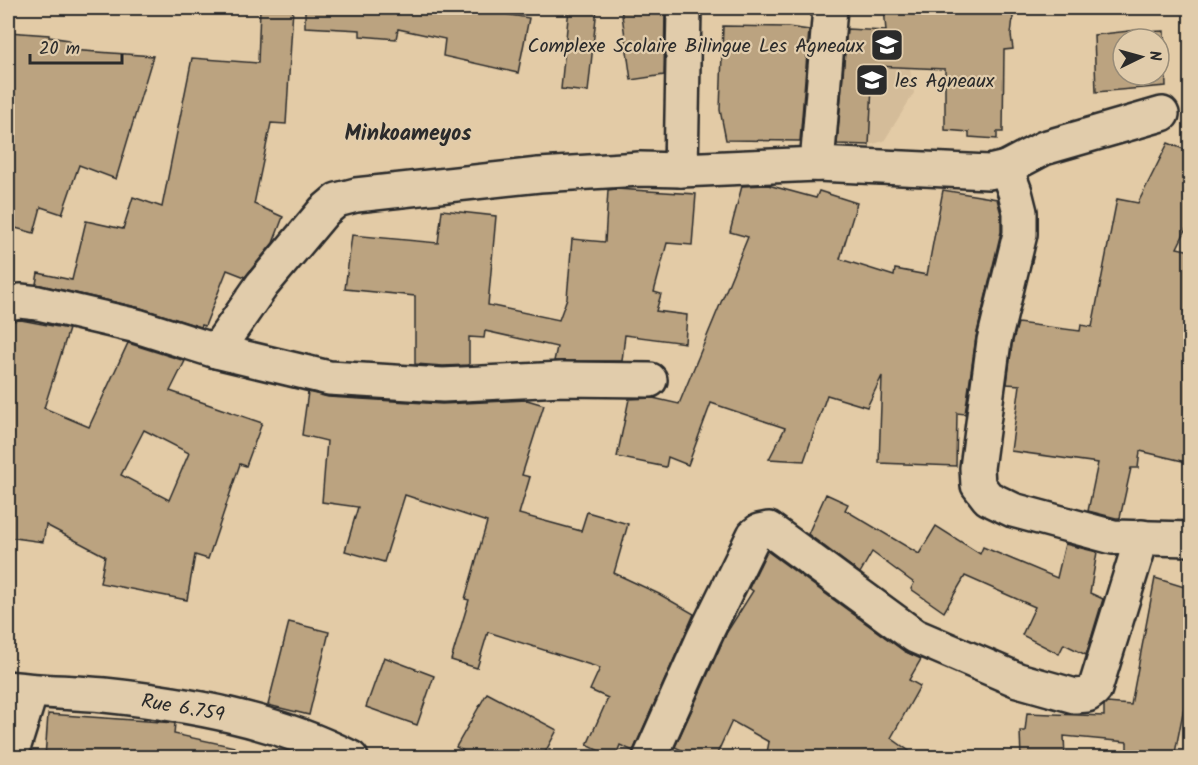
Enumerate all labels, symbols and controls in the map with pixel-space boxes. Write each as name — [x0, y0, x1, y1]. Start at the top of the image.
scale bar — [30, 27, 122, 65]
school or university icon: Complexe Scolaire Bilingue Les Agneaux — [869, 27, 905, 63]
north arrow — [1111, 27, 1171, 87]
place label: Complexe Scolaire Bilingue Les Agneaux — [527, 31, 864, 63]
text: 20 m — [39, 35, 80, 64]
text: N — [1142, 50, 1167, 62]
school or university icon: les Agneaux — [854, 62, 890, 98]
place label: les Agneaux — [895, 66, 995, 98]
district label: Minkoameyos — [344, 117, 472, 152]
street label: Rue 6.759 — [139, 686, 227, 732]

